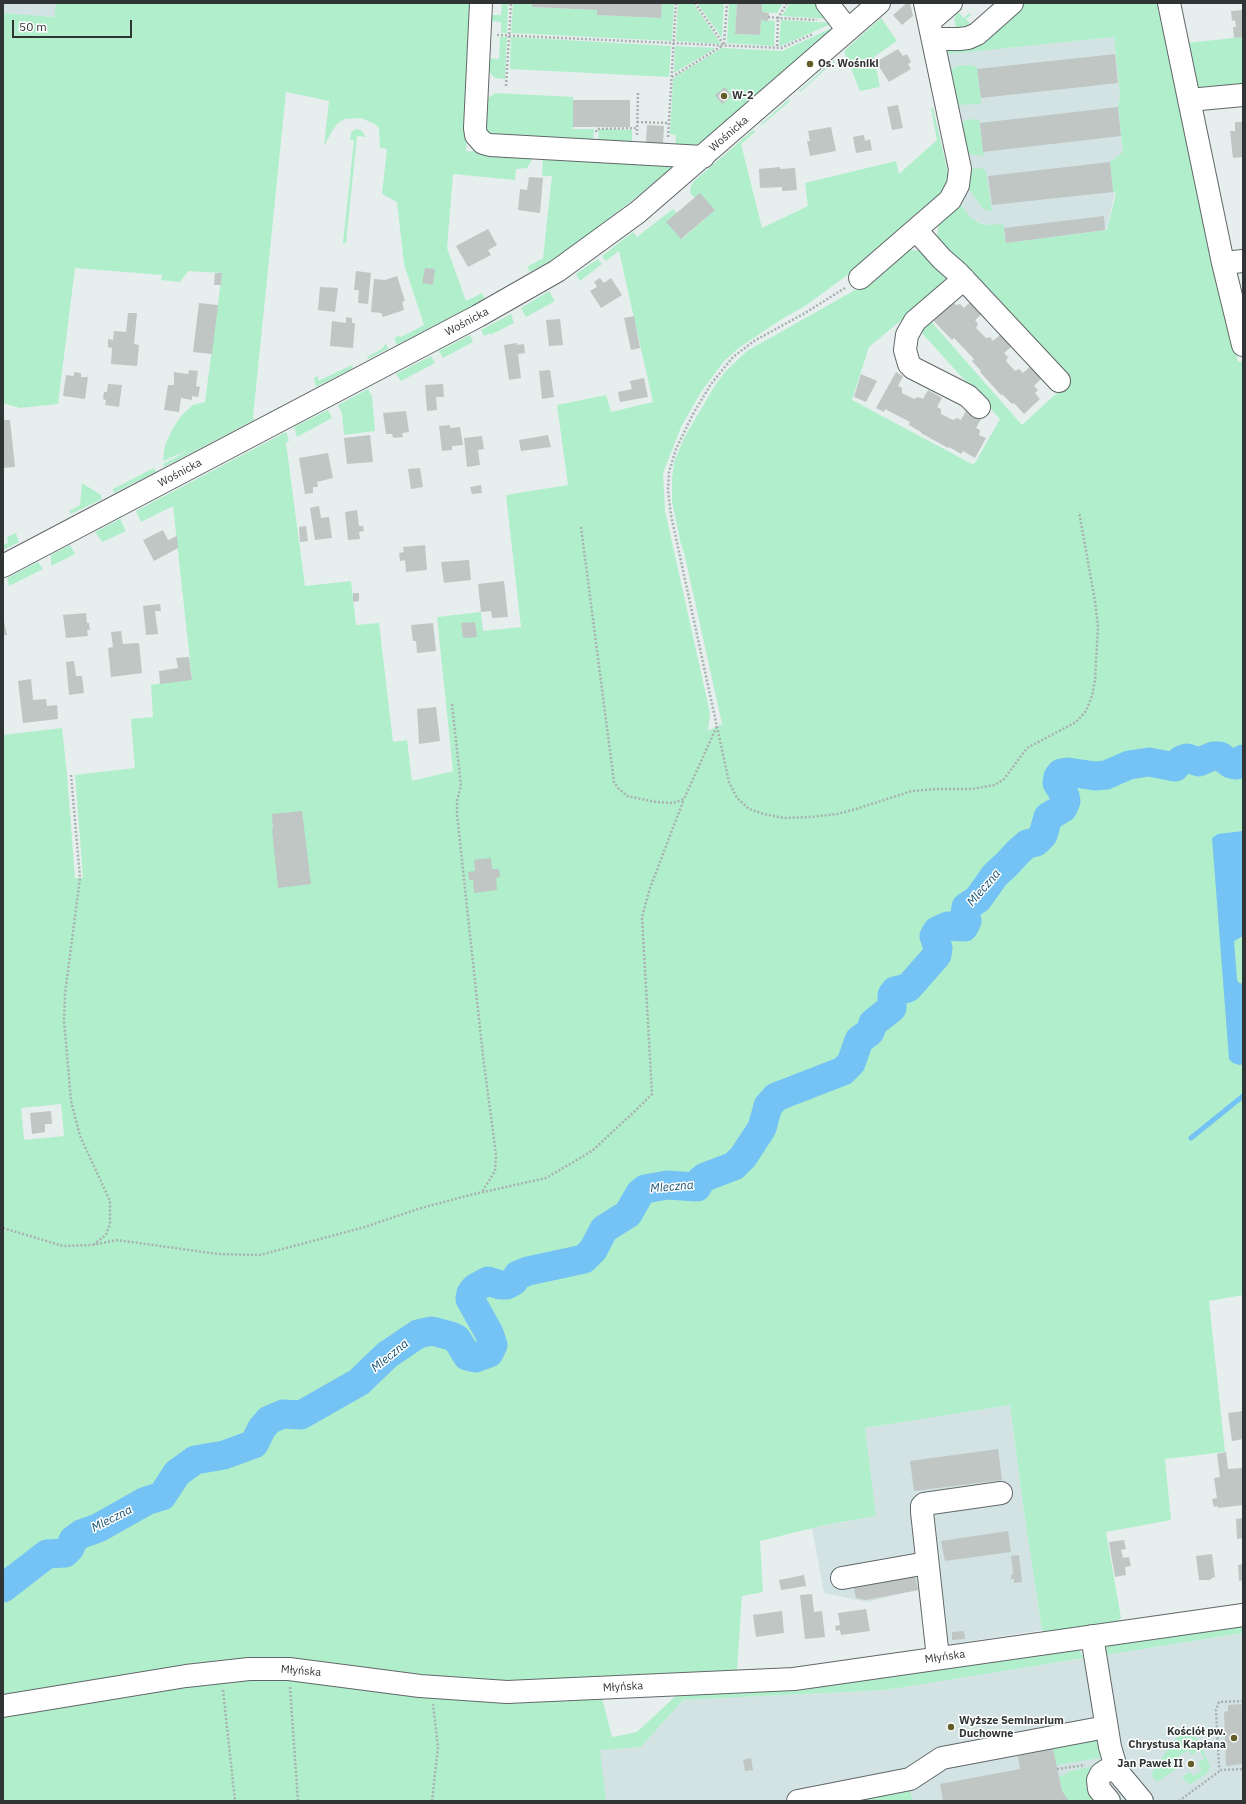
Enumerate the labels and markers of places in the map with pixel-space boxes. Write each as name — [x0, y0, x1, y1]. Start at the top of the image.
place label: Os. Wośniki — [818, 57, 879, 71]
marker: Os. Wośniki — [805, 59, 815, 69]
place label: W-2 — [732, 89, 754, 103]
marker: W-2 — [719, 91, 729, 101]
place label: Wyższe Seminarium Duchowne — [959, 1714, 1064, 1740]
marker: Wyższe Seminarium Duchowne — [946, 1722, 956, 1732]
place label: Kościół pw. Chrystusa Kapłana — [1128, 1725, 1226, 1751]
marker: Kościół pw. Chrystusa Kapłana — [1229, 1733, 1239, 1743]
place label: Jan Paweł II — [1117, 1757, 1183, 1771]
marker: Jan Paweł II — [1186, 1759, 1196, 1769]

